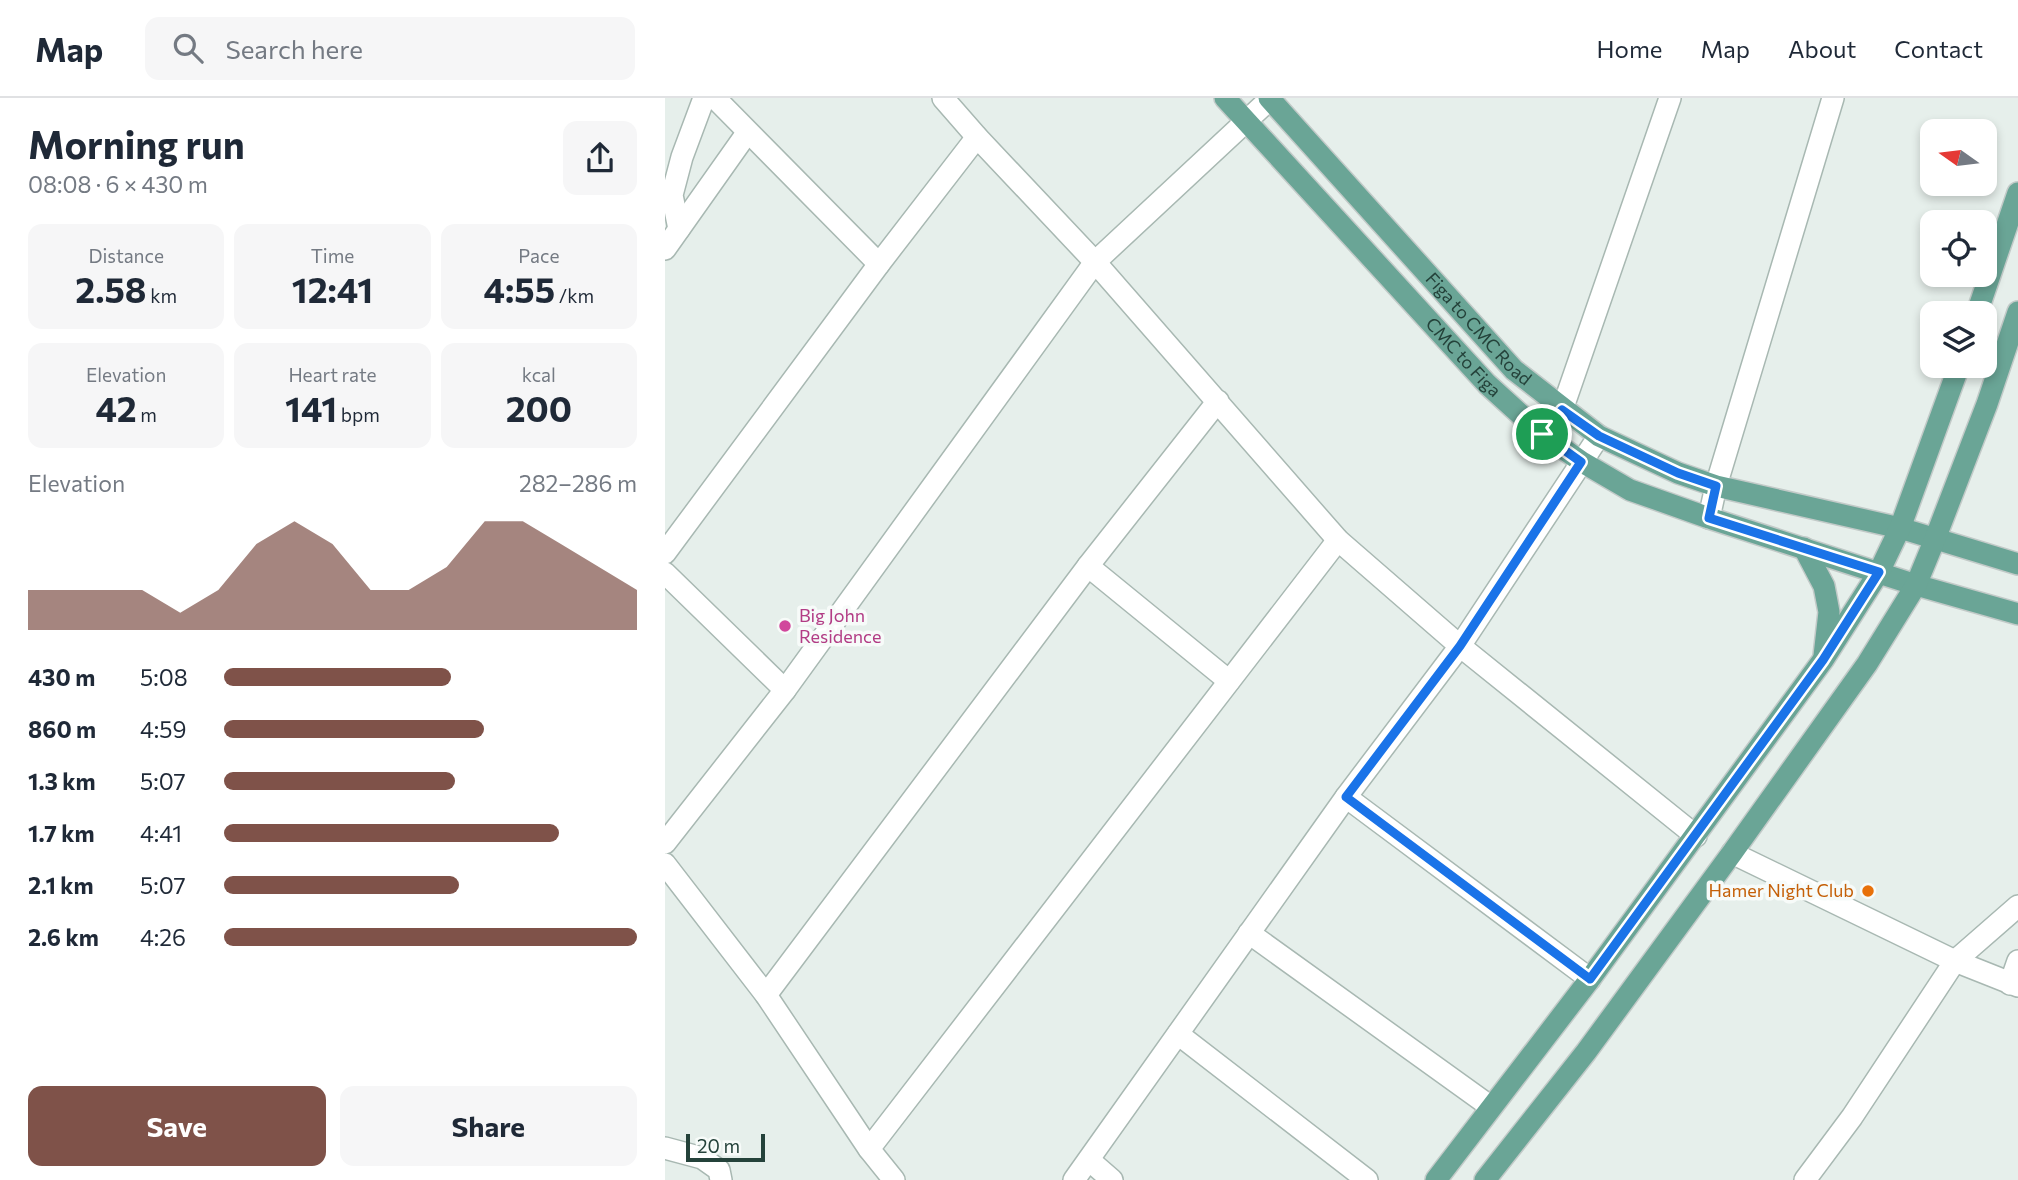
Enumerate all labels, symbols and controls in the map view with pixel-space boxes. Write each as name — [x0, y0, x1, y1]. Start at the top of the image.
search box — [145, 17, 635, 80]
text: Map — [35, 28, 103, 69]
icon: search — [169, 29, 207, 67]
text: Search here — [225, 33, 363, 64]
text: Home — [1597, 34, 1663, 63]
text: Map — [1701, 34, 1750, 63]
text: About — [1788, 34, 1856, 63]
text: Contact — [1894, 34, 1983, 63]
north arrow — [1920, 119, 1997, 196]
map controls — [1920, 119, 1997, 378]
text: Morning run — [28, 120, 245, 167]
button: share — [563, 121, 637, 195]
text: 08:08 · 6 × 430 m — [28, 170, 208, 198]
button: locate — [1920, 210, 1997, 287]
text: Distance — [88, 244, 164, 267]
text: Time — [311, 244, 354, 267]
text: Pace — [518, 244, 559, 267]
text: 2.58 — [75, 267, 147, 310]
text: 12:41 — [292, 267, 373, 310]
text: 4:55 — [484, 267, 555, 310]
street label: Figa to CMC Road — [1421, 268, 1536, 390]
text: km — [147, 284, 177, 307]
text: /km — [555, 284, 594, 307]
button: layers — [1920, 301, 1997, 378]
street label: CMC to Figa — [1421, 312, 1506, 401]
text: Elevation — [86, 363, 166, 386]
text: Heart rate — [288, 363, 377, 386]
text: kcal — [522, 363, 556, 386]
text: 42 — [95, 386, 137, 429]
text: 141 — [285, 386, 337, 429]
text: 200 — [506, 386, 572, 429]
text: m — [137, 403, 157, 426]
text: bpm — [337, 403, 380, 426]
pin — [1512, 404, 1572, 464]
icon: arrive — [1523, 415, 1561, 453]
text: Elevation — [28, 469, 125, 497]
text: 282–286 m — [519, 469, 637, 497]
place label: Big John Residence — [799, 604, 881, 647]
marker: Big John Residence — [777, 618, 793, 634]
text: 430 m — [28, 663, 95, 691]
text: 5:08 — [140, 663, 188, 691]
text: 860 m — [28, 715, 96, 743]
text: 4:59 — [140, 715, 186, 743]
text: 1.3 km — [28, 767, 96, 795]
text: 5:07 — [140, 767, 186, 795]
text: 1.7 km — [28, 819, 95, 847]
text: 4:41 — [140, 819, 182, 847]
text: 2.1 km — [28, 871, 94, 899]
text: 5:07 — [140, 871, 186, 899]
place label: Hamer Night Club — [1709, 879, 1854, 901]
marker: Hamer Night Club — [1860, 883, 1876, 899]
text: 2.6 km — [28, 923, 99, 951]
text: 4:26 — [140, 923, 186, 951]
button: Save — [28, 1086, 326, 1166]
button: Share — [340, 1086, 637, 1166]
scale bar — [686, 1131, 765, 1163]
text: 20 m — [697, 1134, 740, 1157]

